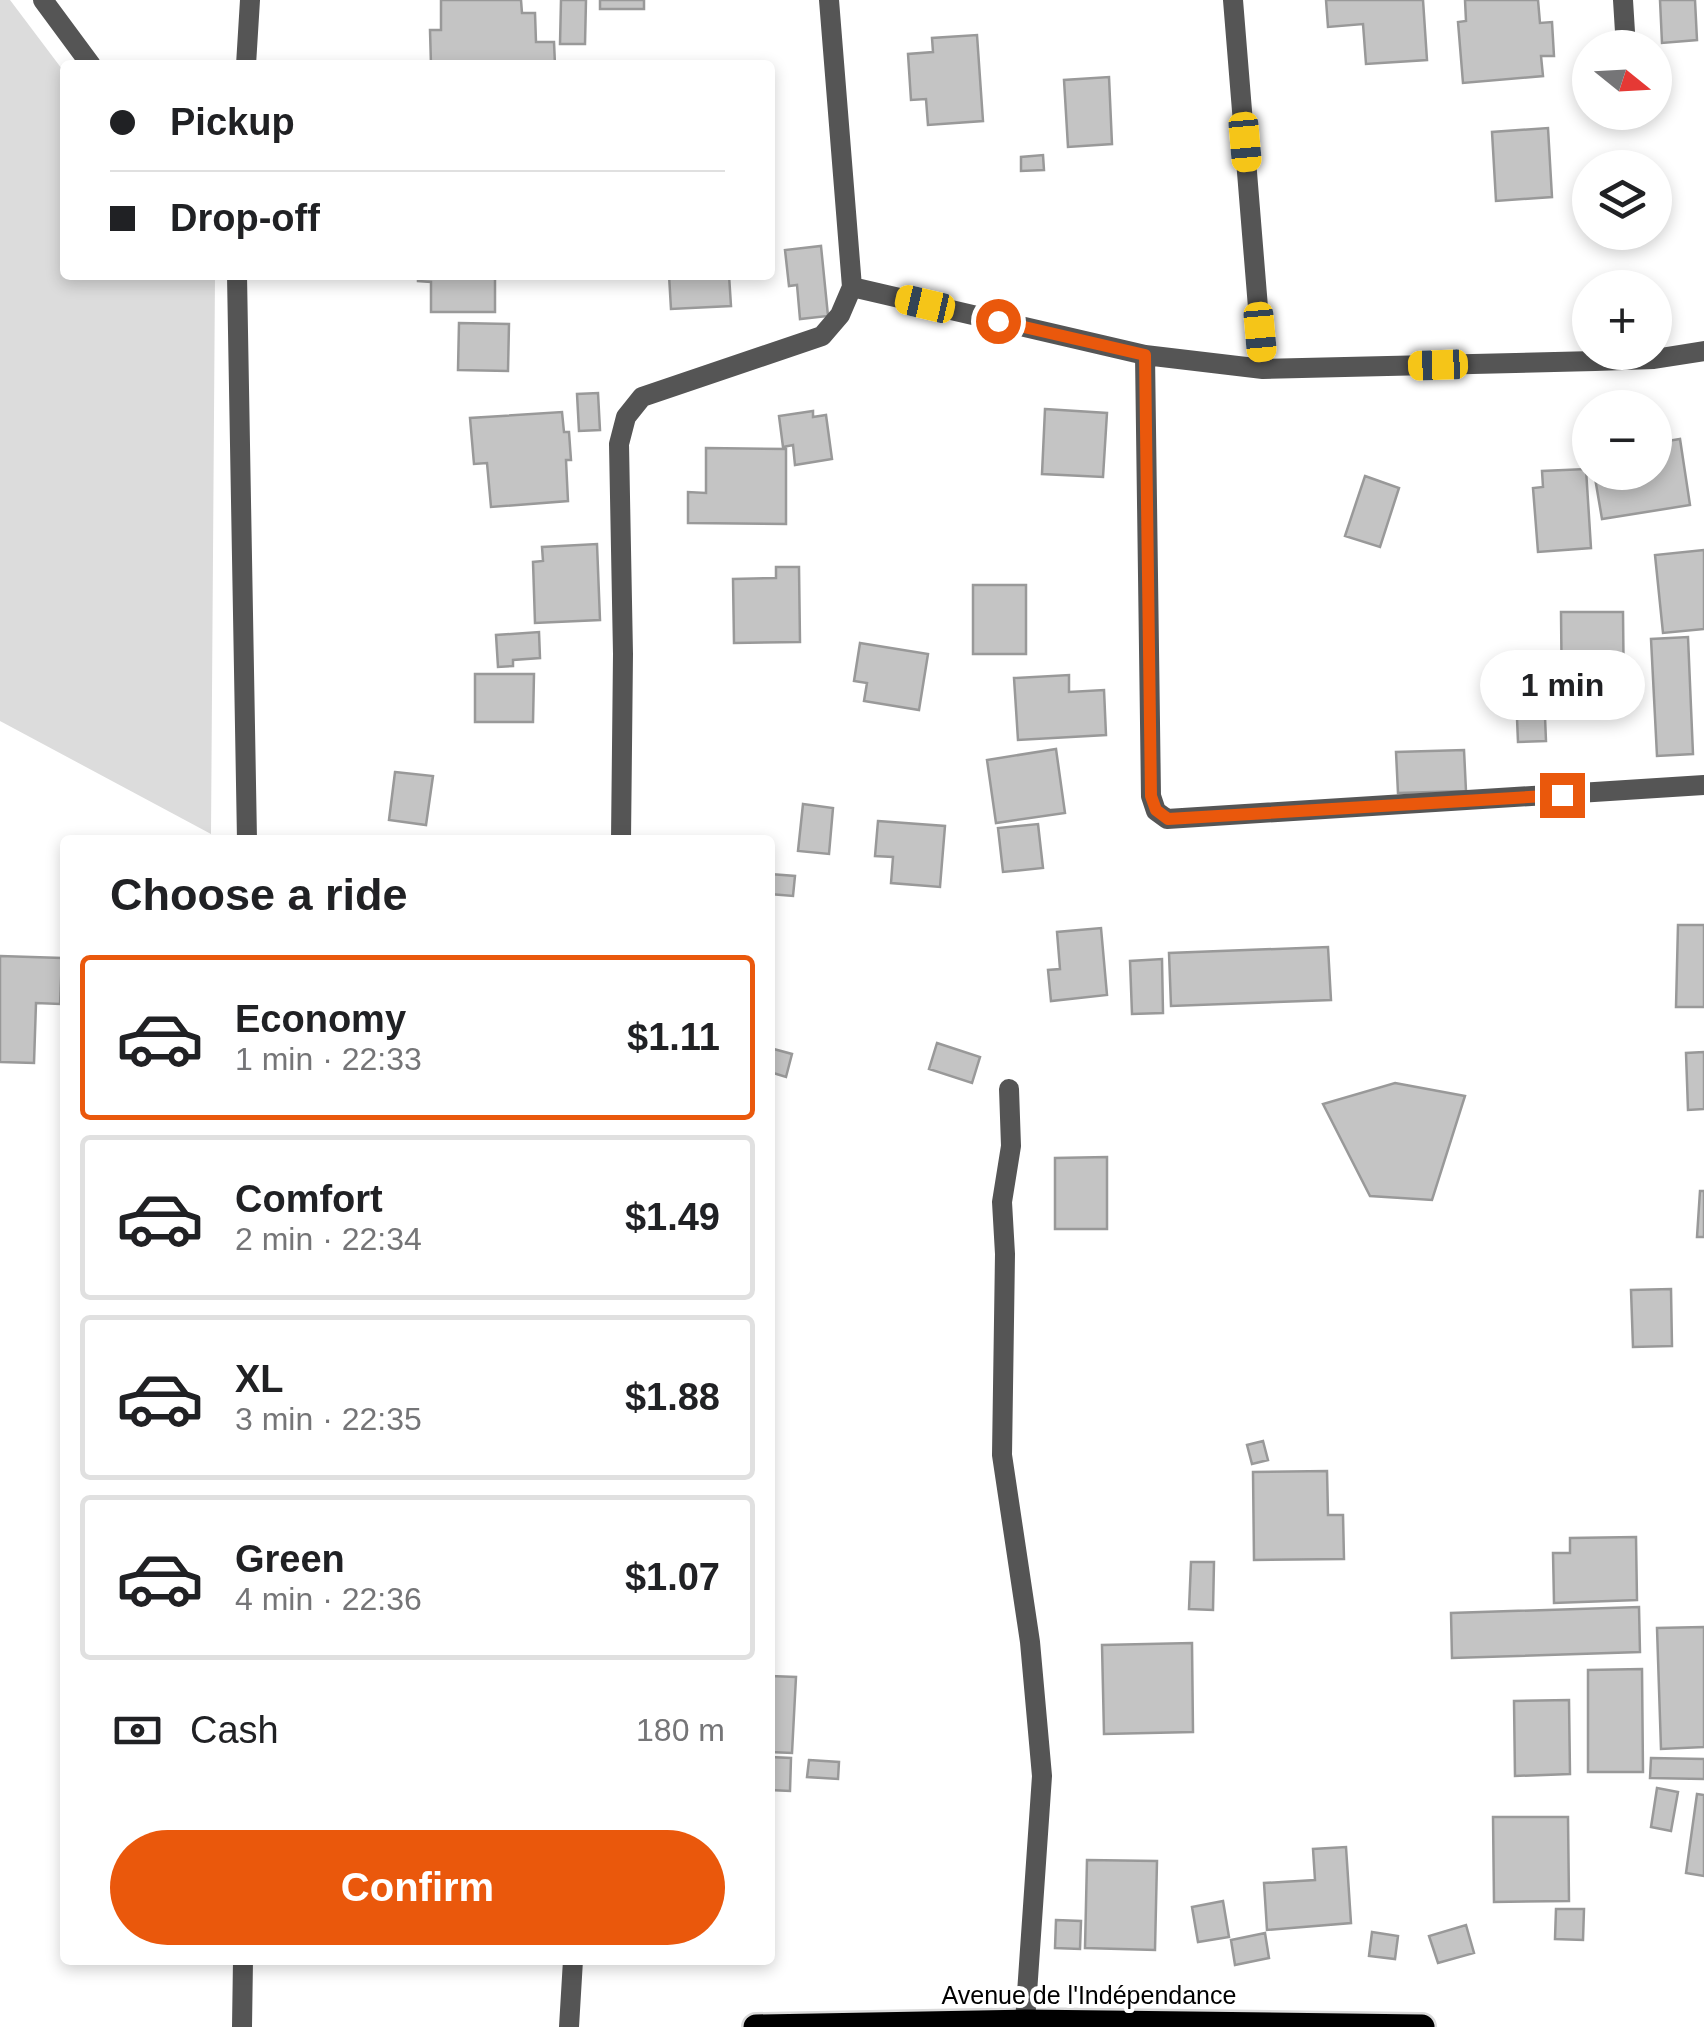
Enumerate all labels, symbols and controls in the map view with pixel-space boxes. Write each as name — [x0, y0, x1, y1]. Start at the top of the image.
north arrow — [1572, 30, 1672, 130]
map controls — [1572, 30, 1672, 490]
text: Pickup — [170, 101, 295, 143]
car — [1227, 111, 1263, 173]
button: layers — [1572, 150, 1672, 250]
text: Drop-off — [170, 197, 320, 239]
button: + — [1572, 270, 1672, 370]
car — [892, 283, 958, 325]
route start — [976, 299, 1021, 344]
car — [1242, 301, 1278, 363]
car — [1407, 349, 1469, 381]
button: − — [1572, 390, 1672, 490]
callout: 1 min — [1480, 650, 1644, 720]
text: 1 min — [1521, 667, 1604, 703]
route end — [1540, 773, 1585, 818]
text: Choose a ride — [110, 869, 408, 920]
icon: car — [115, 993, 205, 1083]
text: Economy — [235, 998, 406, 1040]
text: $1.11 — [627, 1016, 720, 1058]
text: 1 min · 22:33 — [235, 1041, 422, 1077]
icon: car — [115, 1173, 205, 1263]
text: Comfort — [235, 1178, 383, 1220]
text: $1.49 — [625, 1196, 720, 1238]
text: 2 min · 22:34 — [235, 1221, 422, 1257]
icon: car — [115, 1353, 205, 1443]
text: XL — [235, 1358, 284, 1400]
text: $1.88 — [625, 1376, 720, 1418]
text: 3 min · 22:35 — [235, 1401, 422, 1437]
icon: car — [115, 1533, 205, 1623]
text: Green — [235, 1538, 345, 1580]
text: $1.07 — [625, 1556, 720, 1598]
text: 4 min · 22:36 — [235, 1581, 422, 1617]
icon: cash — [110, 1703, 165, 1758]
text: Cash — [190, 1709, 279, 1751]
text: 180 m — [636, 1712, 725, 1748]
button: Confirm — [110, 1830, 725, 1945]
street label: Avenue de l'Indépendance — [942, 1981, 1236, 2009]

